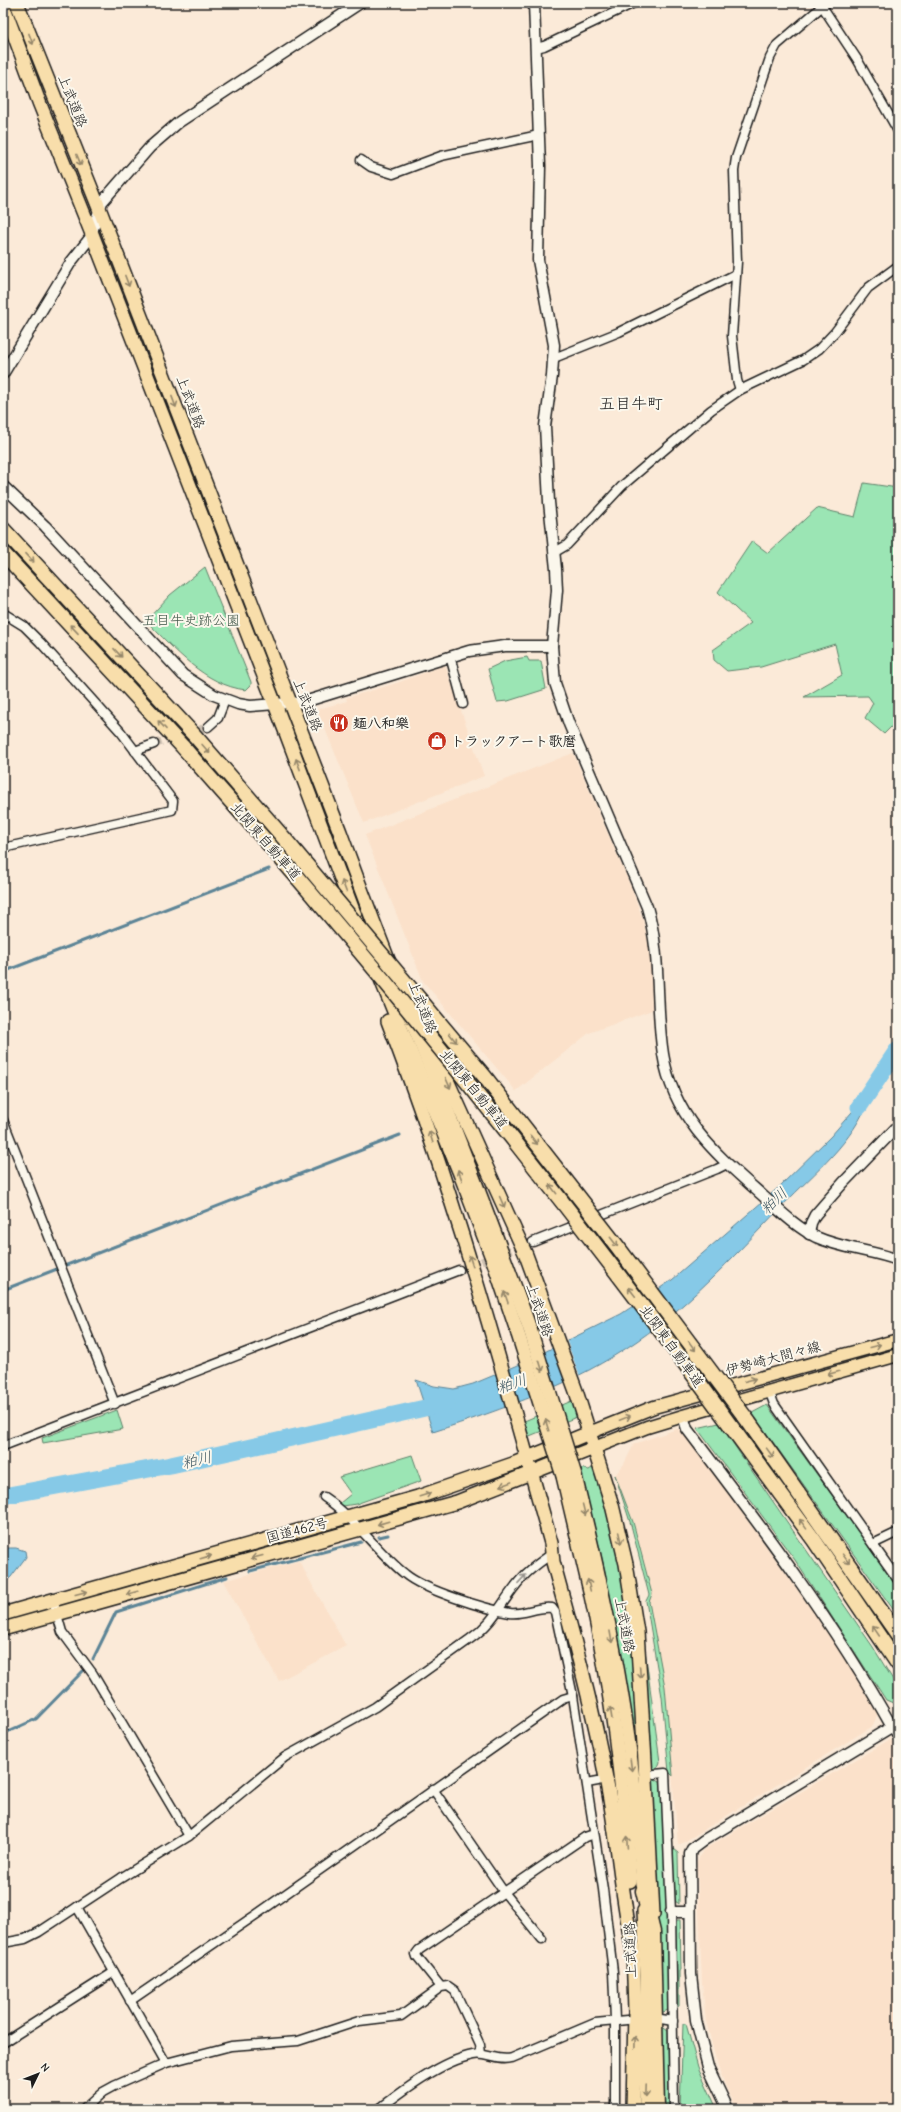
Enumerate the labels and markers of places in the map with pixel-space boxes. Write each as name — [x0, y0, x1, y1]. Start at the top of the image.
restaurant icon: 麺八和樂 — [328, 712, 350, 734]
place label: 麺八和樂 — [353, 715, 409, 732]
shop icon: トラックアート歌麿 — [426, 730, 448, 752]
place label: トラックアート歌麿 — [451, 733, 576, 750]

